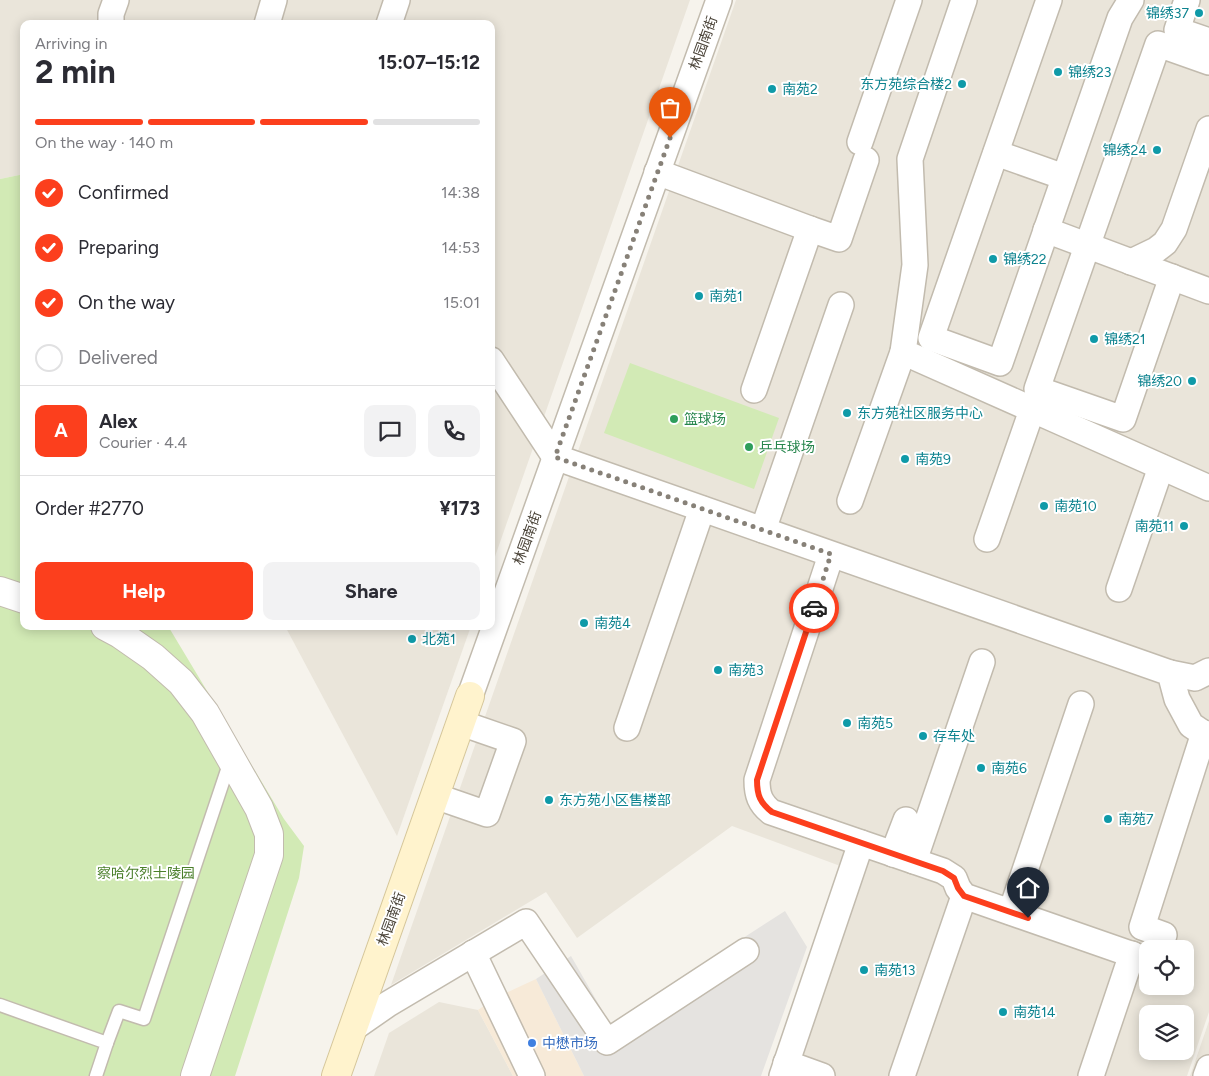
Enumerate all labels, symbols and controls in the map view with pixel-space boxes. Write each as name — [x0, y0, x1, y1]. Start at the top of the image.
place label: 锦绣37 — [1146, 5, 1189, 22]
marker: 锦绣37 — [1193, 7, 1205, 19]
street label: 林园南街 — [686, 14, 721, 72]
text: Arriving in — [35, 34, 107, 53]
text: 15:07–15:12 — [378, 51, 480, 74]
text: 2 min — [35, 53, 116, 91]
place label: 锦绣23 — [1068, 64, 1111, 81]
marker: 锦绣23 — [1052, 66, 1064, 78]
place label: 东方苑综合楼2 — [860, 76, 952, 93]
marker: 东方苑综合楼2 — [956, 78, 968, 90]
place label: 南苑2 — [782, 81, 818, 98]
marker: 南苑2 — [766, 83, 778, 95]
pin — [649, 87, 691, 138]
icon: bag — [656, 94, 684, 122]
text: On the way · 140 m — [35, 133, 173, 152]
place label: 锦绣24 — [1102, 142, 1147, 159]
marker: 锦绣24 — [1151, 144, 1163, 156]
icon: check — [35, 179, 63, 207]
text: Confirmed — [78, 181, 169, 204]
text: 14:38 — [441, 183, 480, 202]
icon: check — [35, 234, 63, 262]
text: Preparing — [78, 236, 159, 259]
text: 14:53 — [442, 238, 480, 257]
place label: 锦绣22 — [1003, 251, 1047, 268]
marker: 锦绣22 — [987, 253, 999, 265]
place label: 南苑1 — [709, 288, 743, 305]
icon: check — [35, 289, 63, 317]
marker: 南苑1 — [693, 290, 705, 302]
text: On the way — [78, 291, 175, 314]
text: 15:01 — [443, 293, 480, 312]
place label: 锦绣21 — [1104, 331, 1146, 348]
marker: 锦绣21 — [1088, 333, 1100, 345]
text: Delivered — [78, 346, 158, 369]
place label: 锦绣20 — [1137, 373, 1182, 390]
marker: 锦绣20 — [1186, 375, 1198, 387]
button: chat — [364, 405, 416, 457]
button: phone — [428, 405, 480, 457]
place label: 东方苑社区服务中心 — [857, 405, 983, 422]
marker: 东方苑社区服务中心 — [841, 407, 853, 419]
text: Alex — [99, 410, 138, 433]
place label: 篮球场 — [684, 411, 726, 428]
marker: 篮球场 — [668, 413, 680, 425]
text: A — [54, 419, 68, 442]
text: Courier · 4.4 — [99, 433, 187, 452]
place label: 乒乓球场 — [759, 439, 815, 456]
marker: 乒乓球场 — [743, 441, 755, 453]
place label: 南苑9 — [915, 451, 951, 468]
marker: 南苑9 — [899, 453, 911, 465]
text: Order #2770 — [35, 497, 144, 520]
text: ¥173 — [440, 497, 480, 520]
place label: 南苑10 — [1054, 498, 1097, 515]
marker: 南苑10 — [1038, 500, 1050, 512]
street label: 林园南街 — [510, 509, 545, 567]
place label: 南苑11 — [1134, 518, 1174, 535]
marker: 南苑11 — [1178, 520, 1190, 532]
button: Help — [35, 562, 253, 620]
button: Share — [263, 562, 480, 620]
courier — [789, 583, 839, 633]
icon: car — [800, 594, 828, 622]
place label: 南苑4 — [594, 615, 631, 632]
marker: 南苑4 — [578, 617, 590, 629]
place label: 北苑1 — [422, 631, 456, 648]
marker: 北苑1 — [406, 633, 418, 645]
place label: 南苑3 — [728, 662, 764, 679]
marker: 南苑3 — [712, 664, 724, 676]
place label: 南苑5 — [857, 715, 893, 732]
marker: 南苑5 — [841, 717, 853, 729]
place label: 存车处 — [933, 728, 975, 745]
marker: 存车处 — [917, 730, 929, 742]
place label: 南苑6 — [991, 760, 1027, 777]
marker: 南苑6 — [975, 762, 987, 774]
place label: 东方苑小区售楼部 — [559, 792, 671, 809]
marker: 东方苑小区售楼部 — [543, 794, 555, 806]
place label: 南苑7 — [1118, 811, 1154, 828]
marker: 南苑7 — [1102, 813, 1114, 825]
park label: 察哈尔烈士陵园 — [97, 865, 195, 882]
pin — [1007, 867, 1049, 918]
icon: home — [1014, 874, 1042, 902]
street label: 林园南街 — [374, 890, 409, 948]
map controls — [1139, 940, 1194, 1060]
button: locate — [1139, 940, 1194, 995]
place label: 南苑13 — [874, 962, 915, 979]
marker: 南苑13 — [858, 964, 870, 976]
place label: 南苑14 — [1013, 1004, 1056, 1021]
button: layers — [1139, 1005, 1194, 1060]
marker: 南苑14 — [997, 1006, 1009, 1018]
place label: 中懋市场 — [542, 1035, 598, 1052]
marker: 中懋市场 — [526, 1037, 538, 1049]

